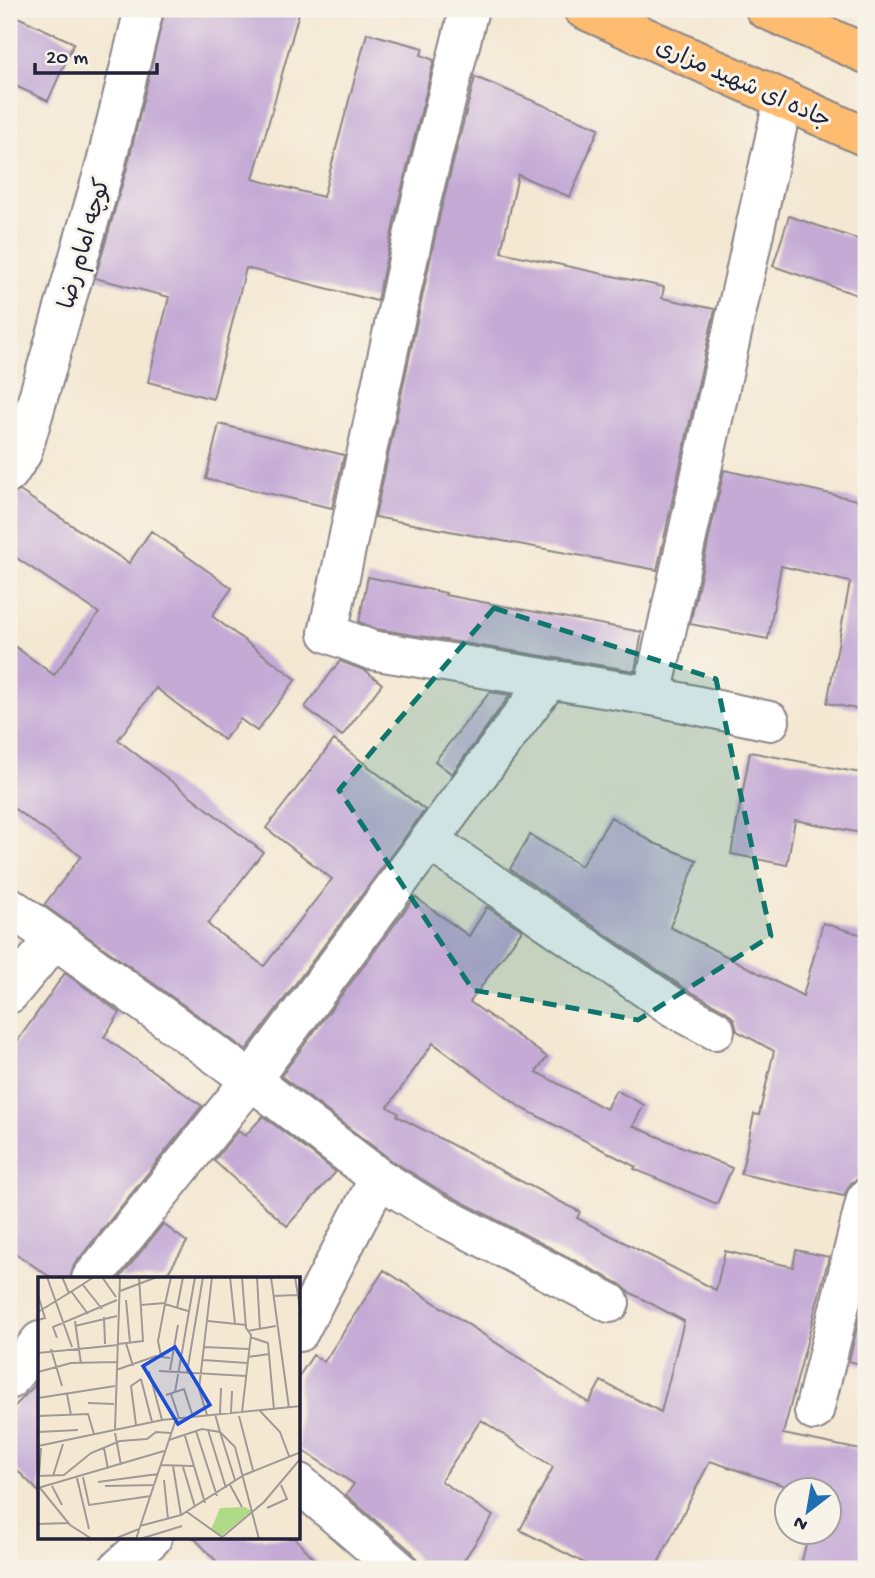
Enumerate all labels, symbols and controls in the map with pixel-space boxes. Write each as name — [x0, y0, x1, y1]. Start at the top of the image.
scale bar — [35, 32, 158, 76]
street label: جاده ای شهید مزاری — [651, 35, 834, 136]
text: 20 m — [46, 47, 88, 72]
street label: کوچه امام رضا — [55, 175, 119, 313]
inset map — [38, 1277, 301, 1540]
north arrow — [774, 1476, 844, 1546]
text: N — [790, 1510, 812, 1536]

